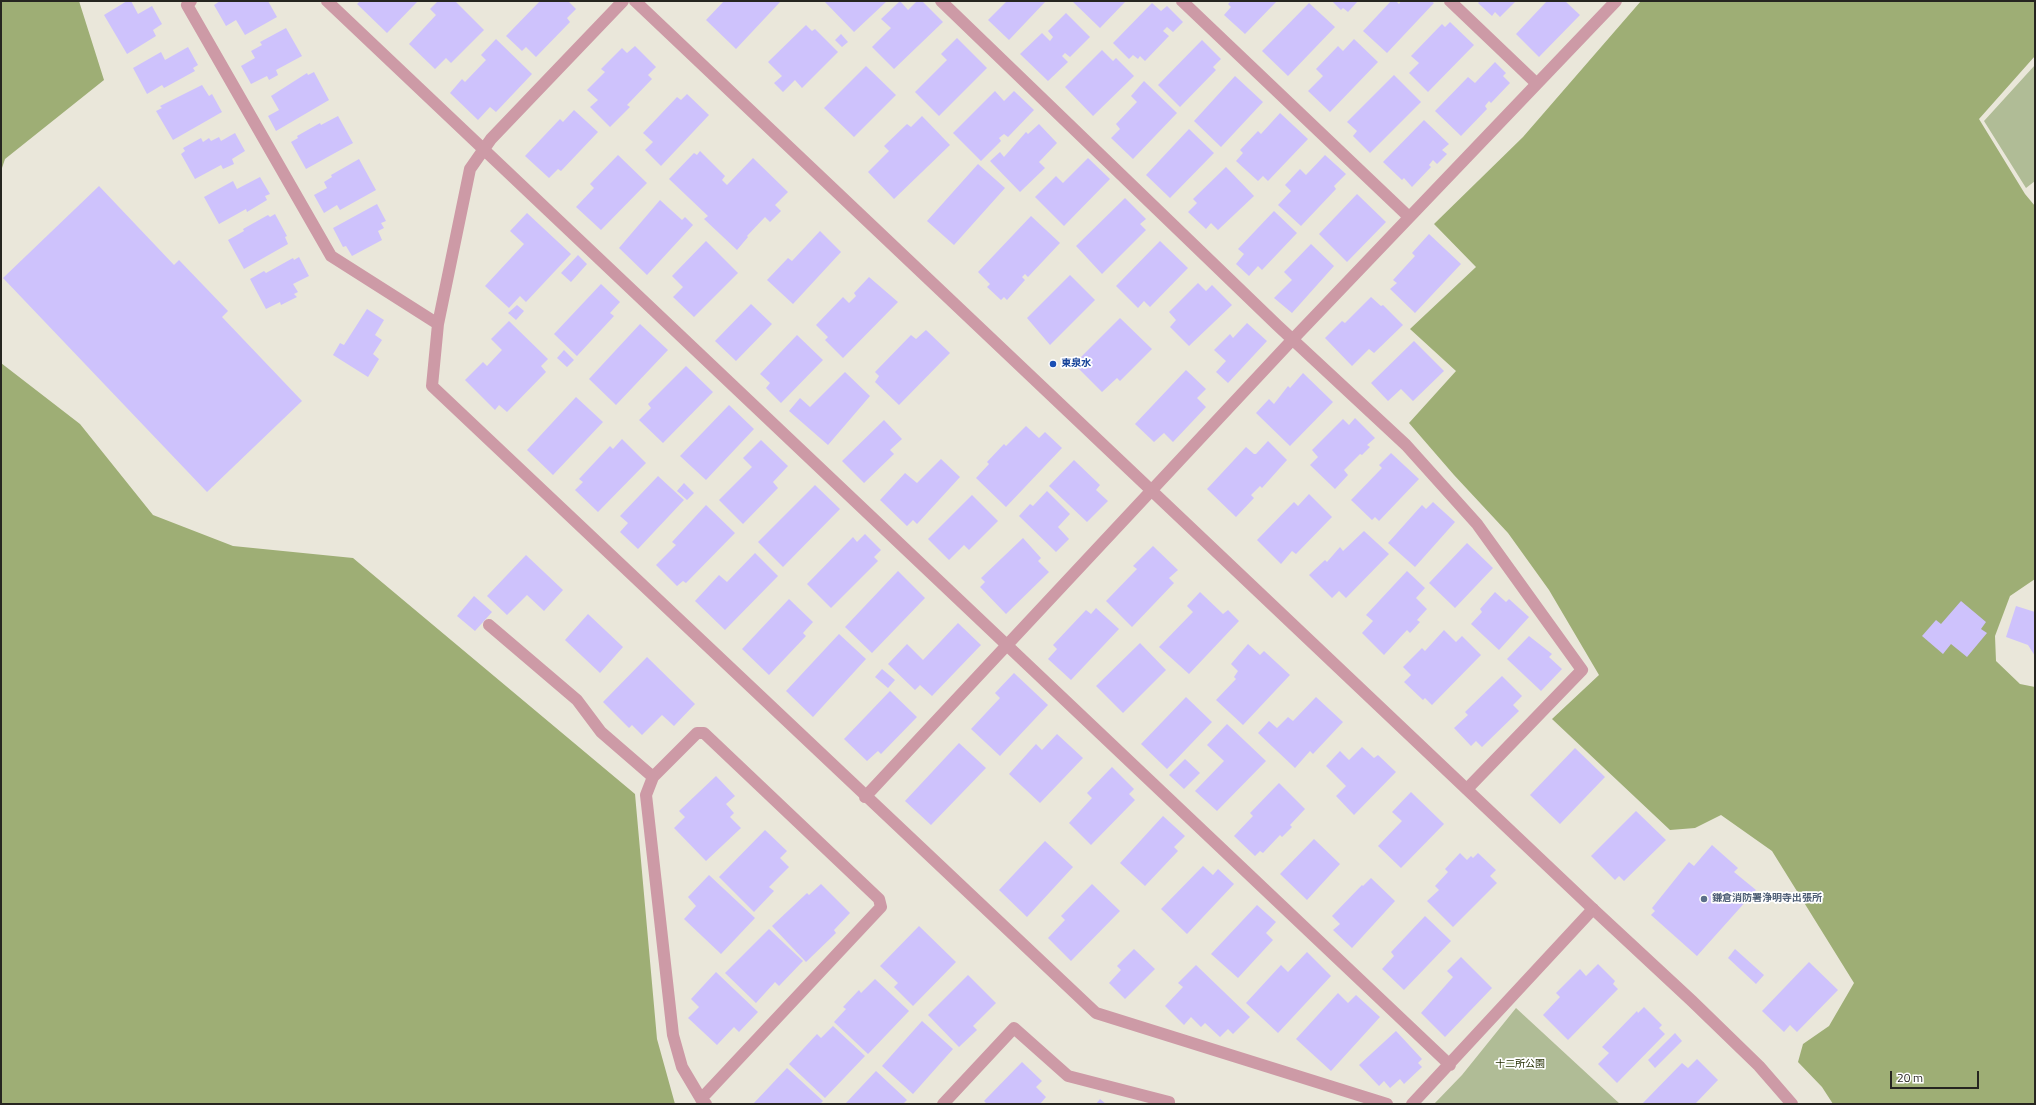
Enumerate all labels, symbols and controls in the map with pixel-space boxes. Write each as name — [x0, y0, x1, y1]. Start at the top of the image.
place label: 東泉水 — [1061, 358, 1091, 370]
marker: 東泉水 — [1048, 359, 1058, 369]
place label: 鎌倉消防署浄明寺出張所 — [1712, 893, 1822, 905]
marker: 鎌倉消防署浄明寺出張所 — [1699, 894, 1709, 904]
park label: 十二所公園 — [1495, 1059, 1545, 1071]
scale bar — [1892, 1063, 1981, 1089]
text: 20 m — [1897, 1068, 1923, 1087]

